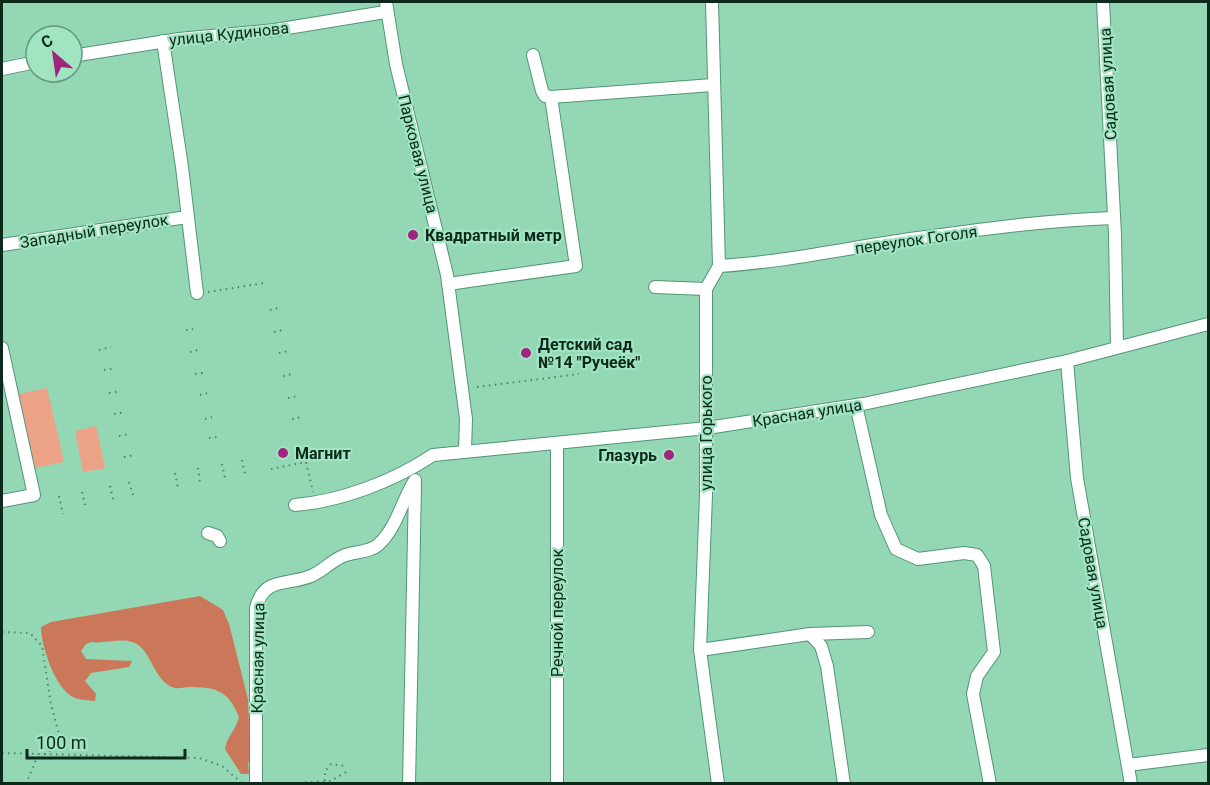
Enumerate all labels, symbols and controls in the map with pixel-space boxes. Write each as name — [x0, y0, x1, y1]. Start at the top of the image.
street label: улица Кудинова — [168, 18, 290, 50]
north arrow — [24, 24, 84, 84]
street label: Садовая улица — [1096, 27, 1120, 141]
text: С — [38, 30, 56, 52]
street label: Парковая улица — [394, 93, 442, 215]
street label: Западный переулок — [18, 210, 170, 252]
street label: переулок Гоголя — [854, 222, 978, 258]
place label: Квадратный метр — [425, 226, 562, 245]
marker: Квадратный метр — [406, 228, 420, 242]
place label: Детский сад №14 "Ручеёк" — [538, 335, 640, 372]
marker: Детский сад №14 "Ручеёк" — [519, 346, 533, 360]
street label: улица Горького — [697, 375, 716, 491]
street label: Красная улица — [751, 395, 863, 431]
place label: Магнит — [295, 444, 351, 463]
marker: Магнит — [276, 446, 290, 460]
place label: Глазурь — [598, 446, 657, 465]
marker: Глазурь — [662, 448, 676, 462]
street label: Садовая улица — [1074, 516, 1112, 630]
street label: Речной переулок — [548, 549, 567, 677]
street label: Красная улица — [248, 602, 268, 714]
scale bar — [27, 722, 184, 760]
text: 100 m — [36, 732, 87, 753]

